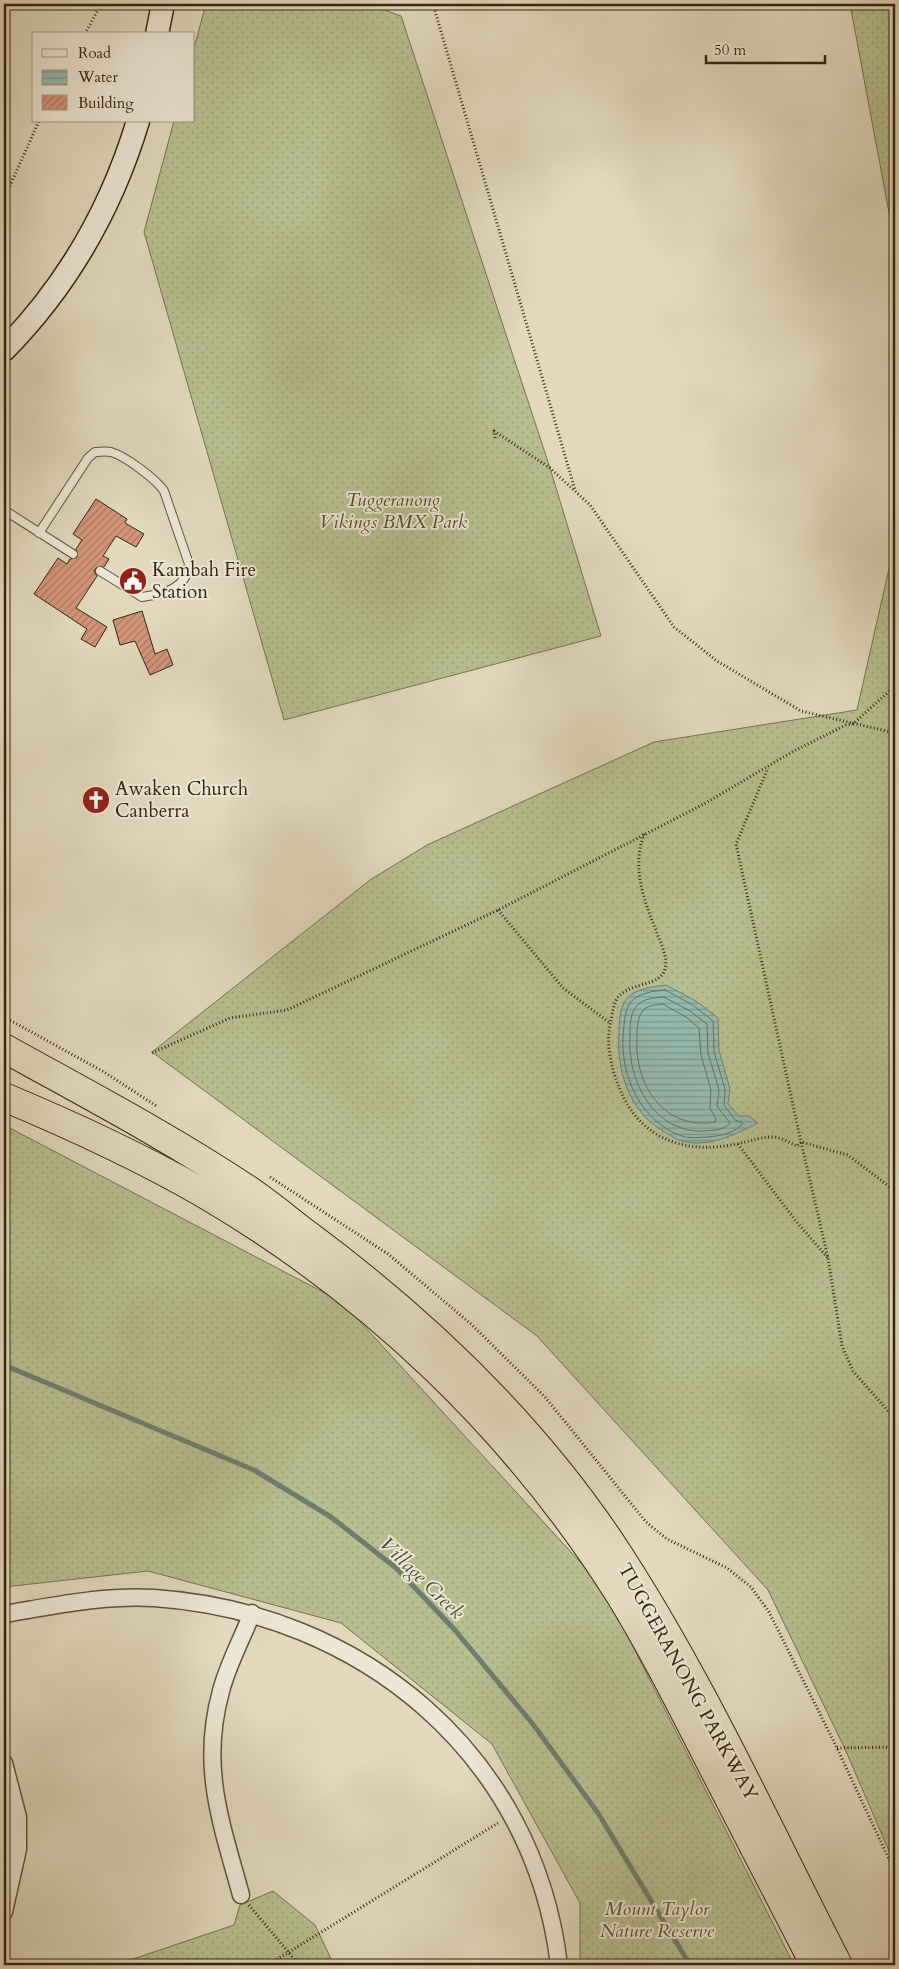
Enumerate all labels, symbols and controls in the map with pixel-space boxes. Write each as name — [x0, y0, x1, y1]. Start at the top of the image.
legend — [32, 32, 195, 122]
scale bar — [706, 32, 825, 64]
text: 50 m — [714, 40, 746, 60]
text: Road — [78, 43, 111, 63]
text: Water — [77, 67, 119, 87]
text: Building — [78, 93, 134, 113]
park label: Tuggeranong Vikings BMX Park — [319, 487, 468, 535]
place label: Kambah Fire Station — [152, 557, 256, 605]
public building icon: Kambah Fire Station — [118, 566, 148, 596]
place label: Awaken Church Canberra — [115, 776, 249, 824]
church icon: Awaken Church Canberra — [81, 785, 111, 815]
water label: Village Creek — [374, 1531, 470, 1625]
street label: TUGGERANONG PARKWAY — [612, 1559, 765, 1806]
park label: Mount Taylor Nature Reserve — [600, 1896, 715, 1944]

